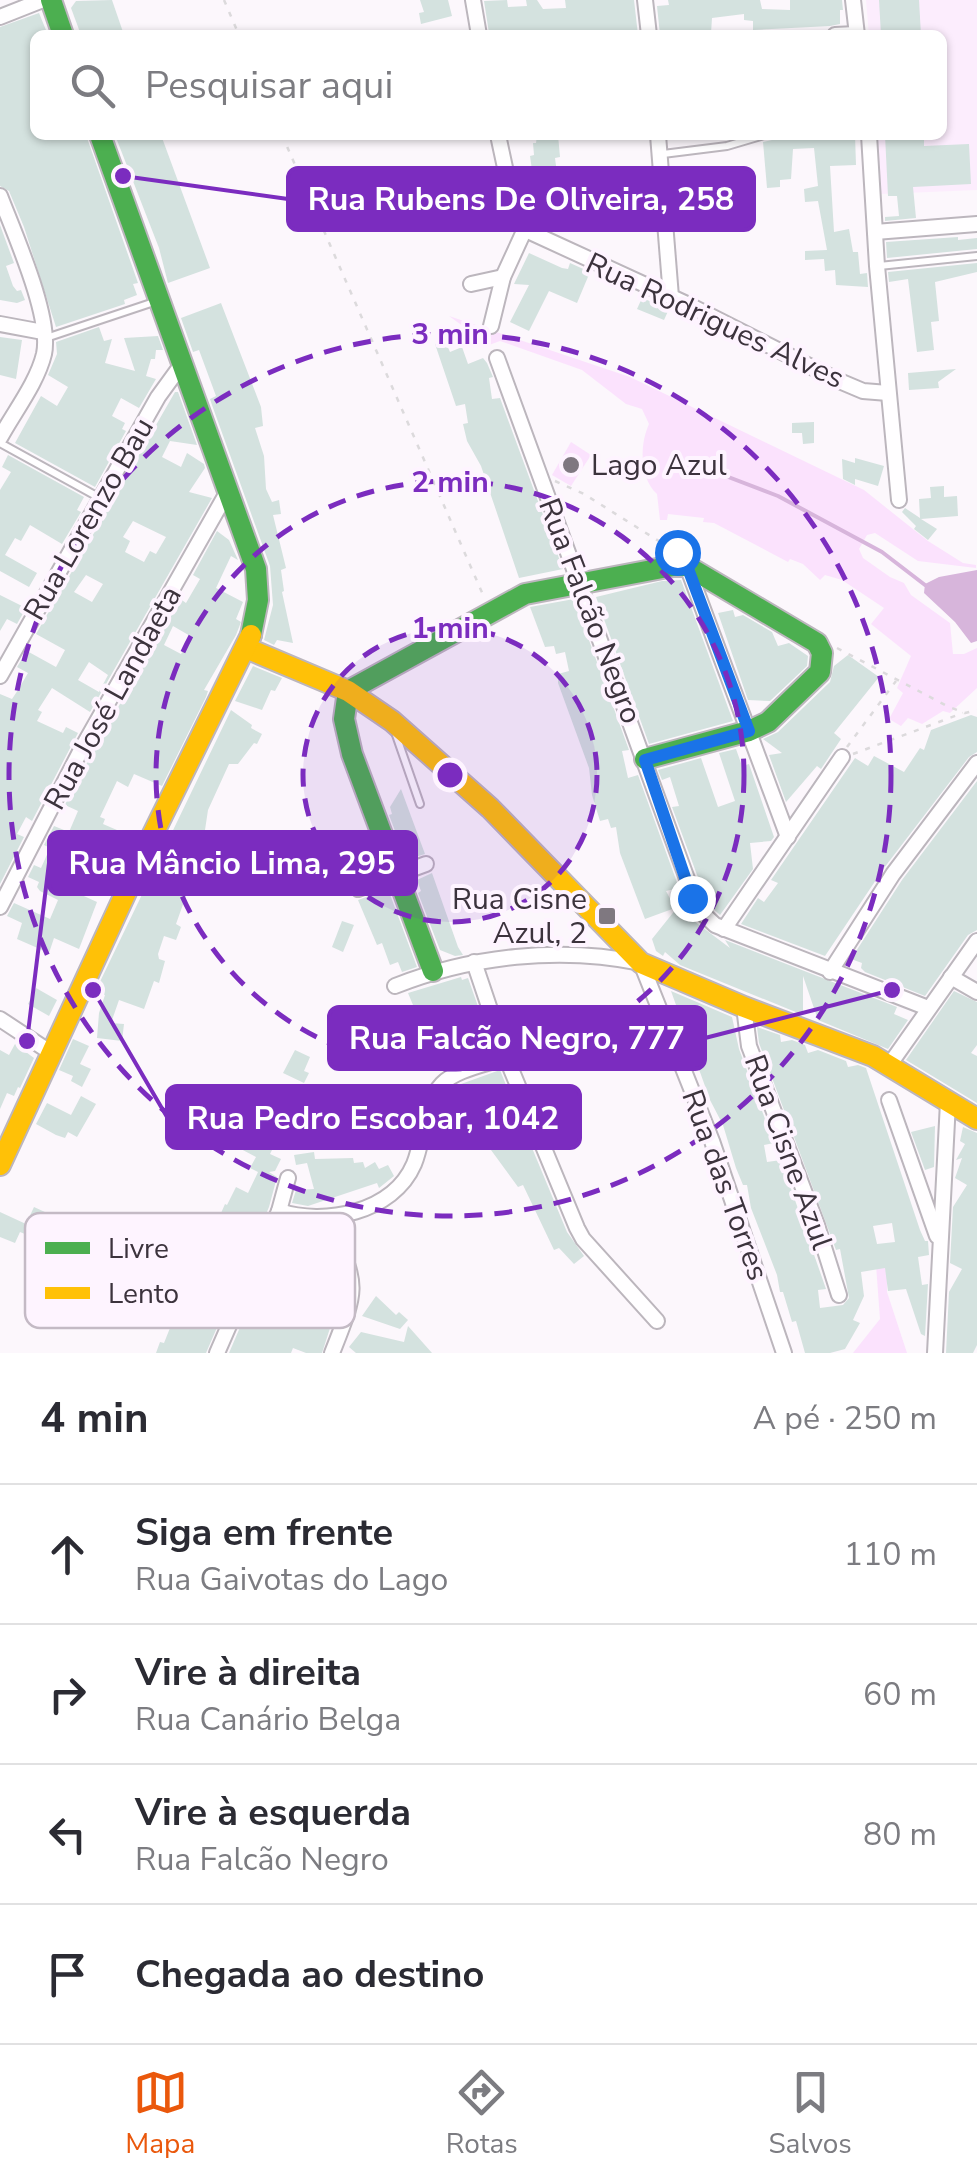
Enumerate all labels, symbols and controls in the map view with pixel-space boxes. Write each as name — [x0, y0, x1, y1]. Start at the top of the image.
search box — [30, 30, 947, 140]
icon: search — [65, 58, 120, 113]
text: Pesquisar aqui — [145, 60, 393, 111]
callout: Rua Rubens De Oliveira, 258 — [288, 168, 754, 230]
text: Rua Rubens De Oliveira, 258 — [308, 178, 734, 221]
street label: Rua Rodrigues Alves — [579, 243, 851, 399]
text: 3 min — [411, 314, 489, 355]
street label: Rua Lorenzo Bau — [14, 410, 164, 628]
place label: Lago Azul — [591, 445, 727, 486]
marker: Lago Azul — [560, 454, 582, 476]
text: 2 min — [411, 462, 489, 503]
street label: Rua Falcão Negro — [528, 493, 652, 729]
route start — [655, 530, 701, 576]
street label: Rua José Landaeta — [34, 579, 192, 817]
text: 1 min — [411, 608, 489, 649]
centre of rings — [432, 757, 468, 793]
callout: Rua Mâncio Lima, 295 — [49, 832, 416, 894]
text: Rua Mâncio Lima, 295 — [69, 842, 395, 885]
route end — [670, 876, 716, 922]
place label: Rua Cisne Azul, 2 — [452, 879, 587, 954]
marker: Rua Cisne Azul, 2 — [596, 905, 618, 927]
callout: Rua Falcão Negro, 777 — [329, 1007, 705, 1069]
text: Rua Falcão Negro, 777 — [349, 1017, 685, 1060]
street label: Rua Cisne Azul — [734, 1049, 842, 1255]
street label: Rua das Torres — [672, 1084, 778, 1286]
callout: Rua Pedro Escobar, 1042 — [167, 1086, 580, 1148]
text: Rua Pedro Escobar, 1042 — [187, 1097, 559, 1140]
legend — [25, 1213, 355, 1328]
text: Livre — [108, 1230, 169, 1268]
text: Lento — [108, 1275, 179, 1313]
text: 4 min — [40, 1390, 149, 1447]
text: A pé · 250 m — [753, 1397, 937, 1440]
text: Siga em frente — [135, 1507, 393, 1558]
icon: ahead — [40, 1527, 95, 1582]
text: 110 m — [844, 1533, 937, 1576]
text: Rua Gaivotas do Lago — [135, 1558, 448, 1601]
text: Vire à direita — [135, 1647, 361, 1698]
icon: right — [40, 1667, 95, 1722]
text: 60 m — [863, 1673, 937, 1716]
text: Rua Canário Belga — [135, 1698, 401, 1741]
text: Vire à esquerda — [135, 1787, 411, 1838]
icon: left — [40, 1807, 95, 1862]
text: 80 m — [863, 1813, 937, 1856]
text: Rua Falcão Negro — [135, 1838, 389, 1881]
icon: arrive — [40, 1947, 95, 2002]
text: Chegada ao destino — [135, 1949, 484, 2000]
tab: Mapa — [125, 2065, 195, 2163]
tab: Rotas — [446, 2065, 518, 2163]
tab: Salvos — [768, 2065, 852, 2163]

